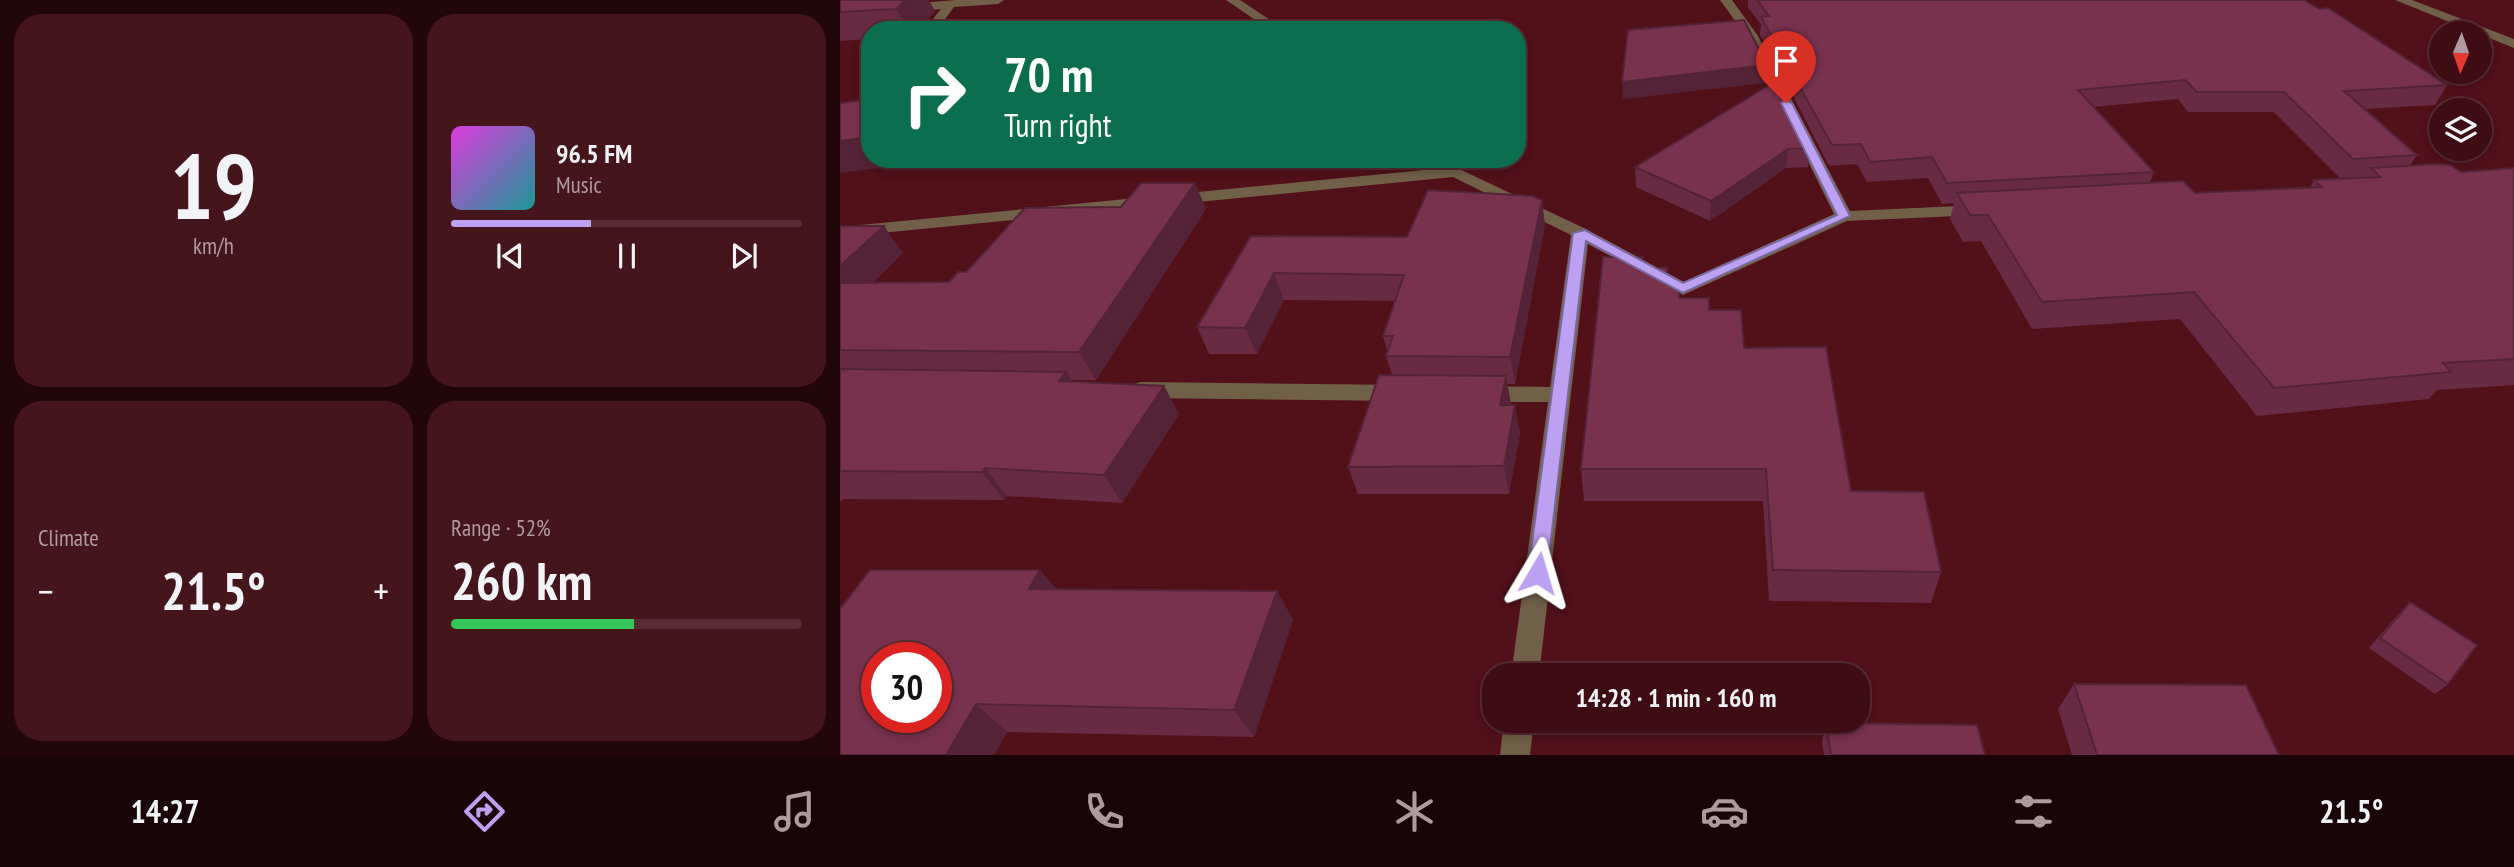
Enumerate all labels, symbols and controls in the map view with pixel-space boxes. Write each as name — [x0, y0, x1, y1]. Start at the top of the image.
north arrow — [2429, 21, 2492, 84]
map controls — [2429, 21, 2492, 161]
pin — [1756, 31, 1816, 103]
text: 70 m — [1004, 42, 1093, 106]
icon: arrive — [1767, 42, 1805, 80]
icon: right — [889, 49, 980, 140]
button: layers — [2429, 98, 2492, 161]
text: Turn right — [1004, 104, 1112, 146]
text: 19 — [170, 126, 257, 244]
text: 96.5 FM — [556, 137, 632, 170]
text: Music — [556, 170, 602, 199]
text: km/h — [193, 231, 234, 260]
icon: previous — [491, 237, 529, 275]
icon: pause — [608, 237, 646, 275]
icon: next — [725, 237, 763, 275]
text: Range · 52% — [451, 513, 551, 542]
text: Climate — [38, 523, 99, 552]
position arrow — [1501, 536, 1575, 610]
text: 260 km — [451, 547, 592, 614]
text: 21.5° — [161, 557, 266, 624]
text: − — [38, 566, 54, 615]
text: + — [373, 566, 389, 615]
speed limit sign: 30 — [861, 642, 952, 733]
text: 14:28 · 1 min · 160 m — [1576, 681, 1776, 714]
icon: directions — [460, 787, 509, 836]
icon: music — [770, 787, 819, 836]
icon: phone — [1080, 787, 1129, 836]
icon: climate — [1390, 787, 1439, 836]
icon: car — [1700, 787, 1749, 836]
icon: filters — [2009, 787, 2058, 836]
text: 14:27 — [130, 790, 200, 832]
text: 21.5° — [2319, 790, 2384, 832]

